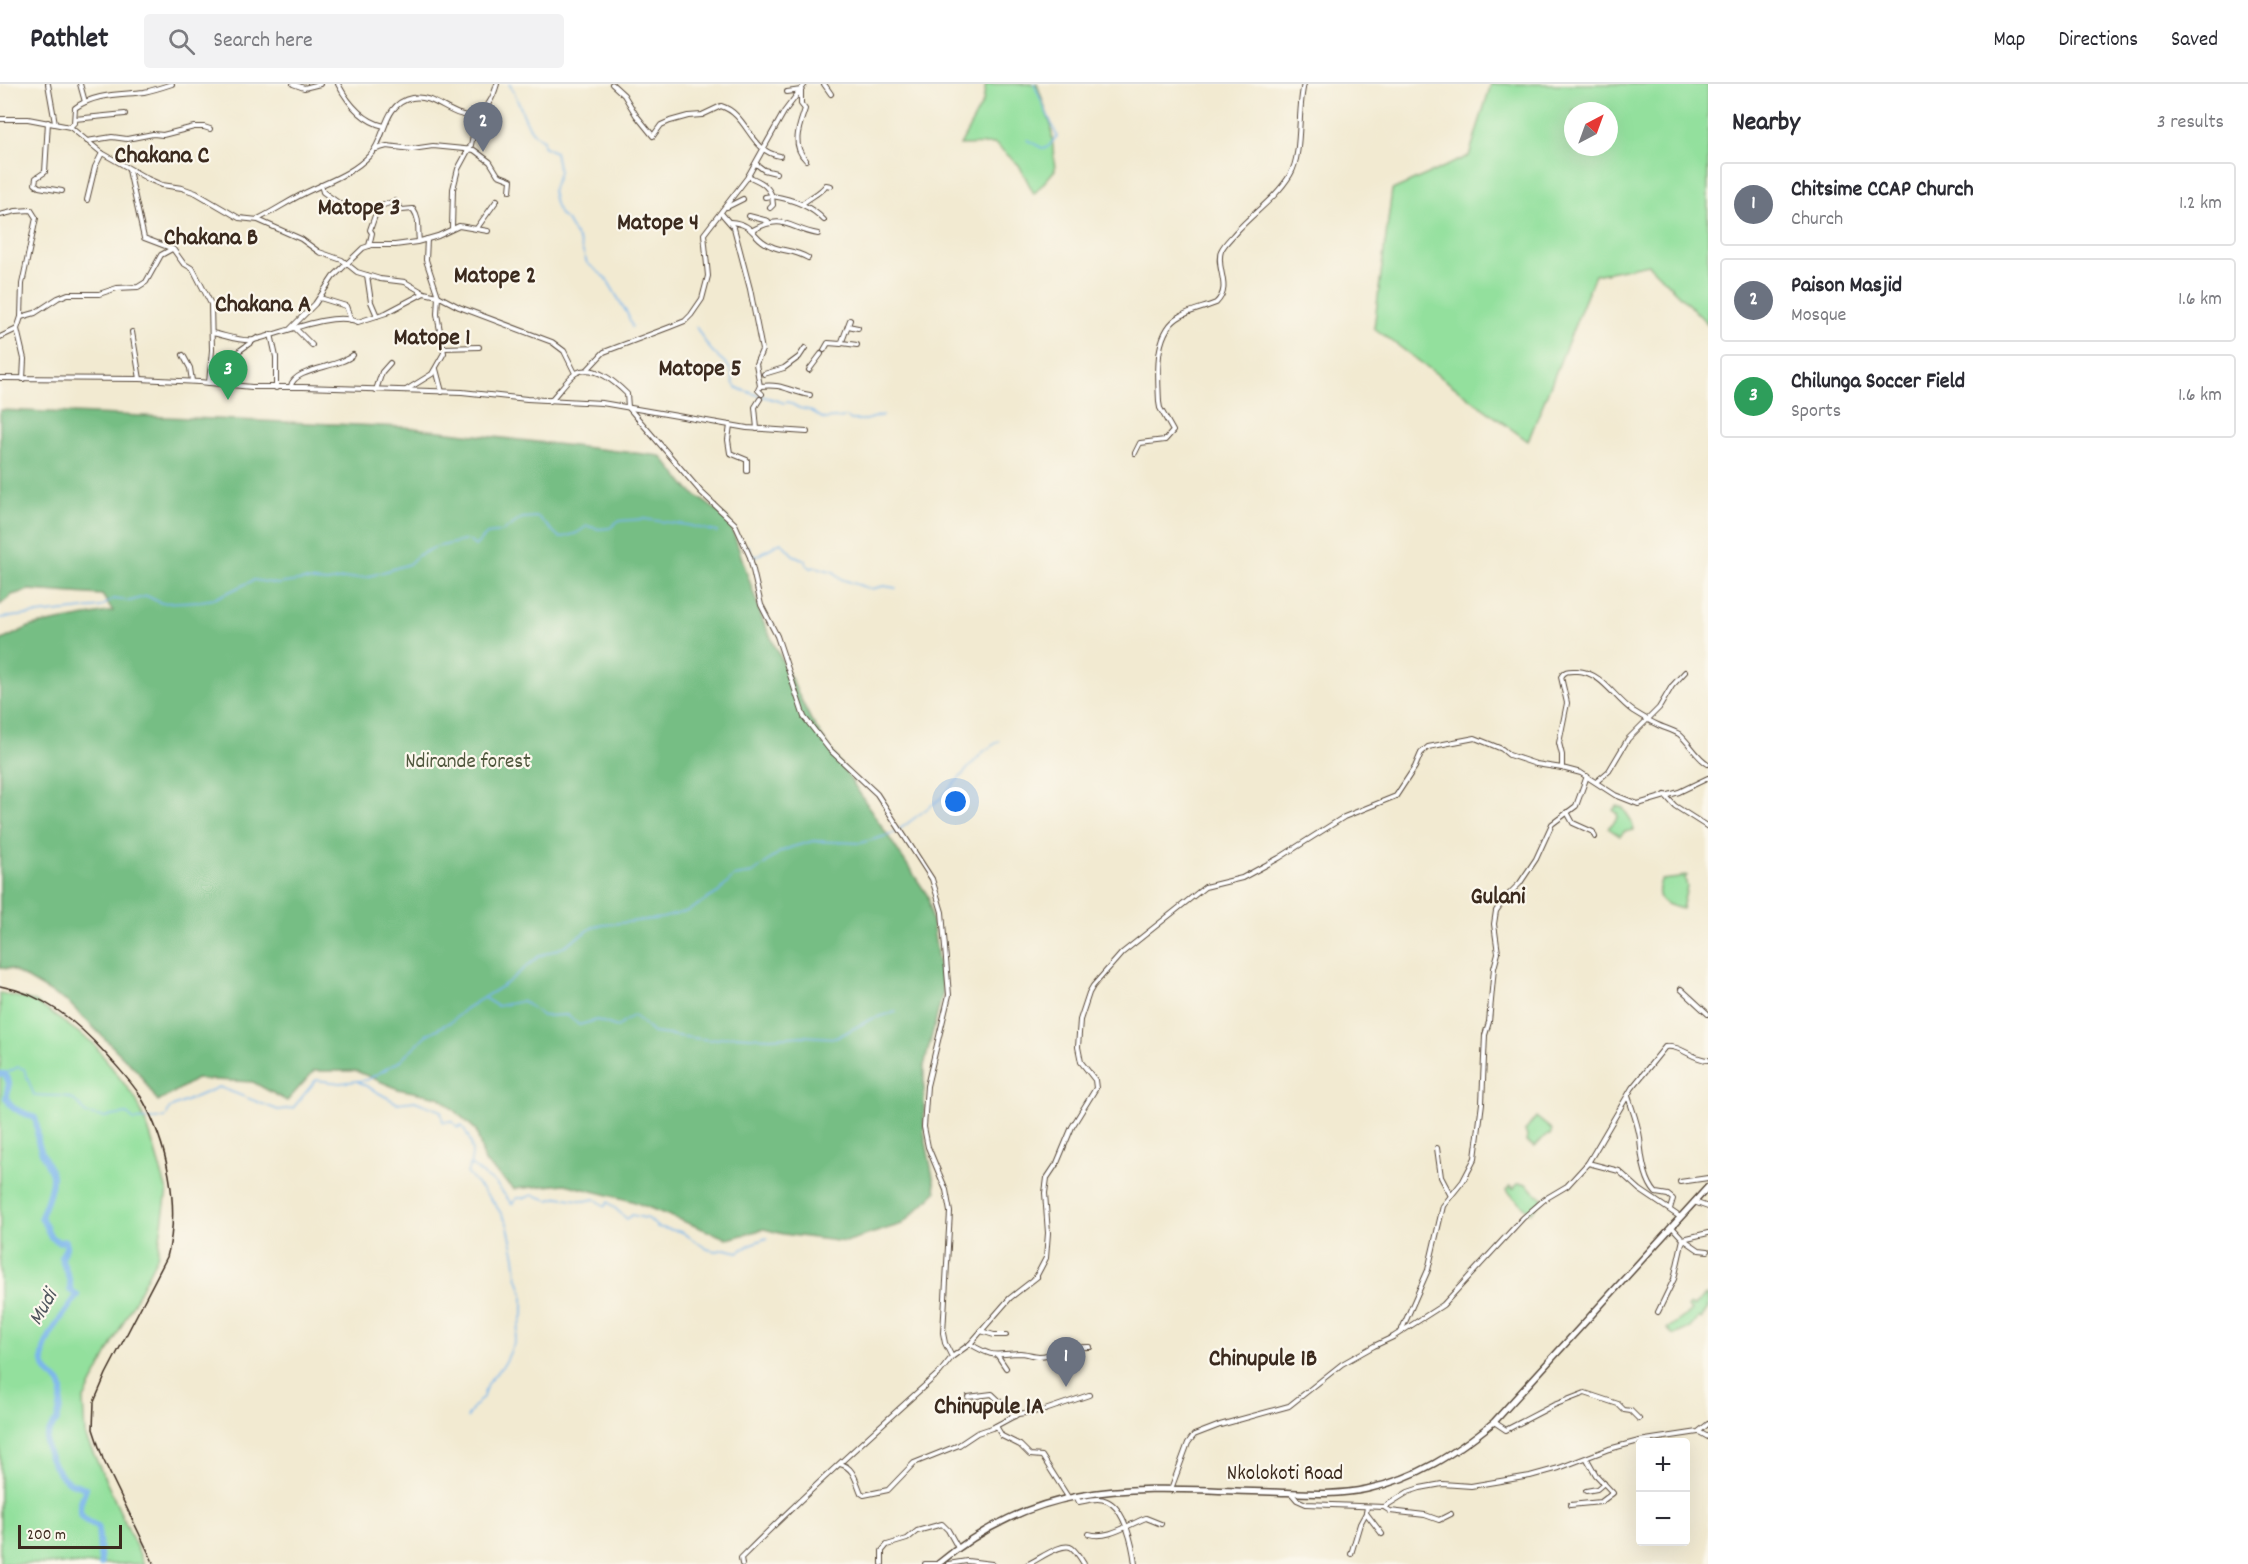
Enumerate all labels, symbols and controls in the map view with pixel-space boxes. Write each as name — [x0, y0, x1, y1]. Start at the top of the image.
search box — [144, 14, 564, 68]
text: Pathlet — [30, 21, 108, 61]
icon: search — [165, 25, 198, 58]
text: Search here — [213, 26, 313, 57]
text: Map — [1994, 26, 2025, 56]
text: Directions — [2058, 26, 2138, 56]
text: Saved — [2171, 26, 2218, 56]
north arrow — [1564, 102, 1618, 156]
pin: 2 — [464, 103, 502, 152]
text: Nearby — [1732, 105, 1800, 142]
text: 3 results — [2157, 109, 2224, 137]
district label: Chakana C — [115, 140, 210, 174]
text: Chitsime CCAP Church — [1791, 175, 1974, 206]
text: 1 — [1751, 190, 1756, 218]
text: 1.2 km — [2179, 190, 2222, 218]
district label: Matope 3 — [318, 192, 400, 226]
text: Church — [1791, 206, 1843, 234]
district label: Matope 4 — [617, 207, 699, 241]
district label: Chakana B — [164, 222, 258, 256]
district label: Matope 2 — [454, 260, 536, 294]
text: Paison Masjid — [1791, 271, 1902, 302]
text: 2 — [1749, 286, 1758, 314]
text: 1.6 km — [2178, 286, 2222, 314]
district label: Chakana A — [215, 289, 311, 323]
text: Mosque — [1791, 302, 1846, 330]
district label: Matope 1 — [393, 322, 471, 356]
pin: 3 — [208, 350, 248, 400]
district label: Matope 5 — [658, 353, 742, 387]
text: Chilunga Soccer Field — [1791, 367, 1965, 398]
text: 3 — [1749, 382, 1758, 410]
text: 1.6 km — [2178, 382, 2222, 410]
text: Sports — [1791, 398, 1841, 426]
park label: Ndirande forest — [405, 748, 531, 778]
your location — [941, 787, 970, 816]
district label: Gulani — [1471, 881, 1526, 915]
water label: Mudi — [22, 1282, 68, 1332]
pin: 1 — [1046, 1338, 1086, 1387]
district label: Chinupule 1B — [1209, 1343, 1317, 1377]
district label: Chinupule 1A — [934, 1391, 1044, 1425]
map controls — [1636, 1438, 1690, 1546]
button: + — [1636, 1438, 1690, 1492]
street label: Nkolokoti Road — [1227, 1460, 1343, 1490]
button: − — [1636, 1492, 1690, 1546]
scale bar — [18, 1522, 122, 1550]
text: 200 m — [27, 1524, 66, 1547]

